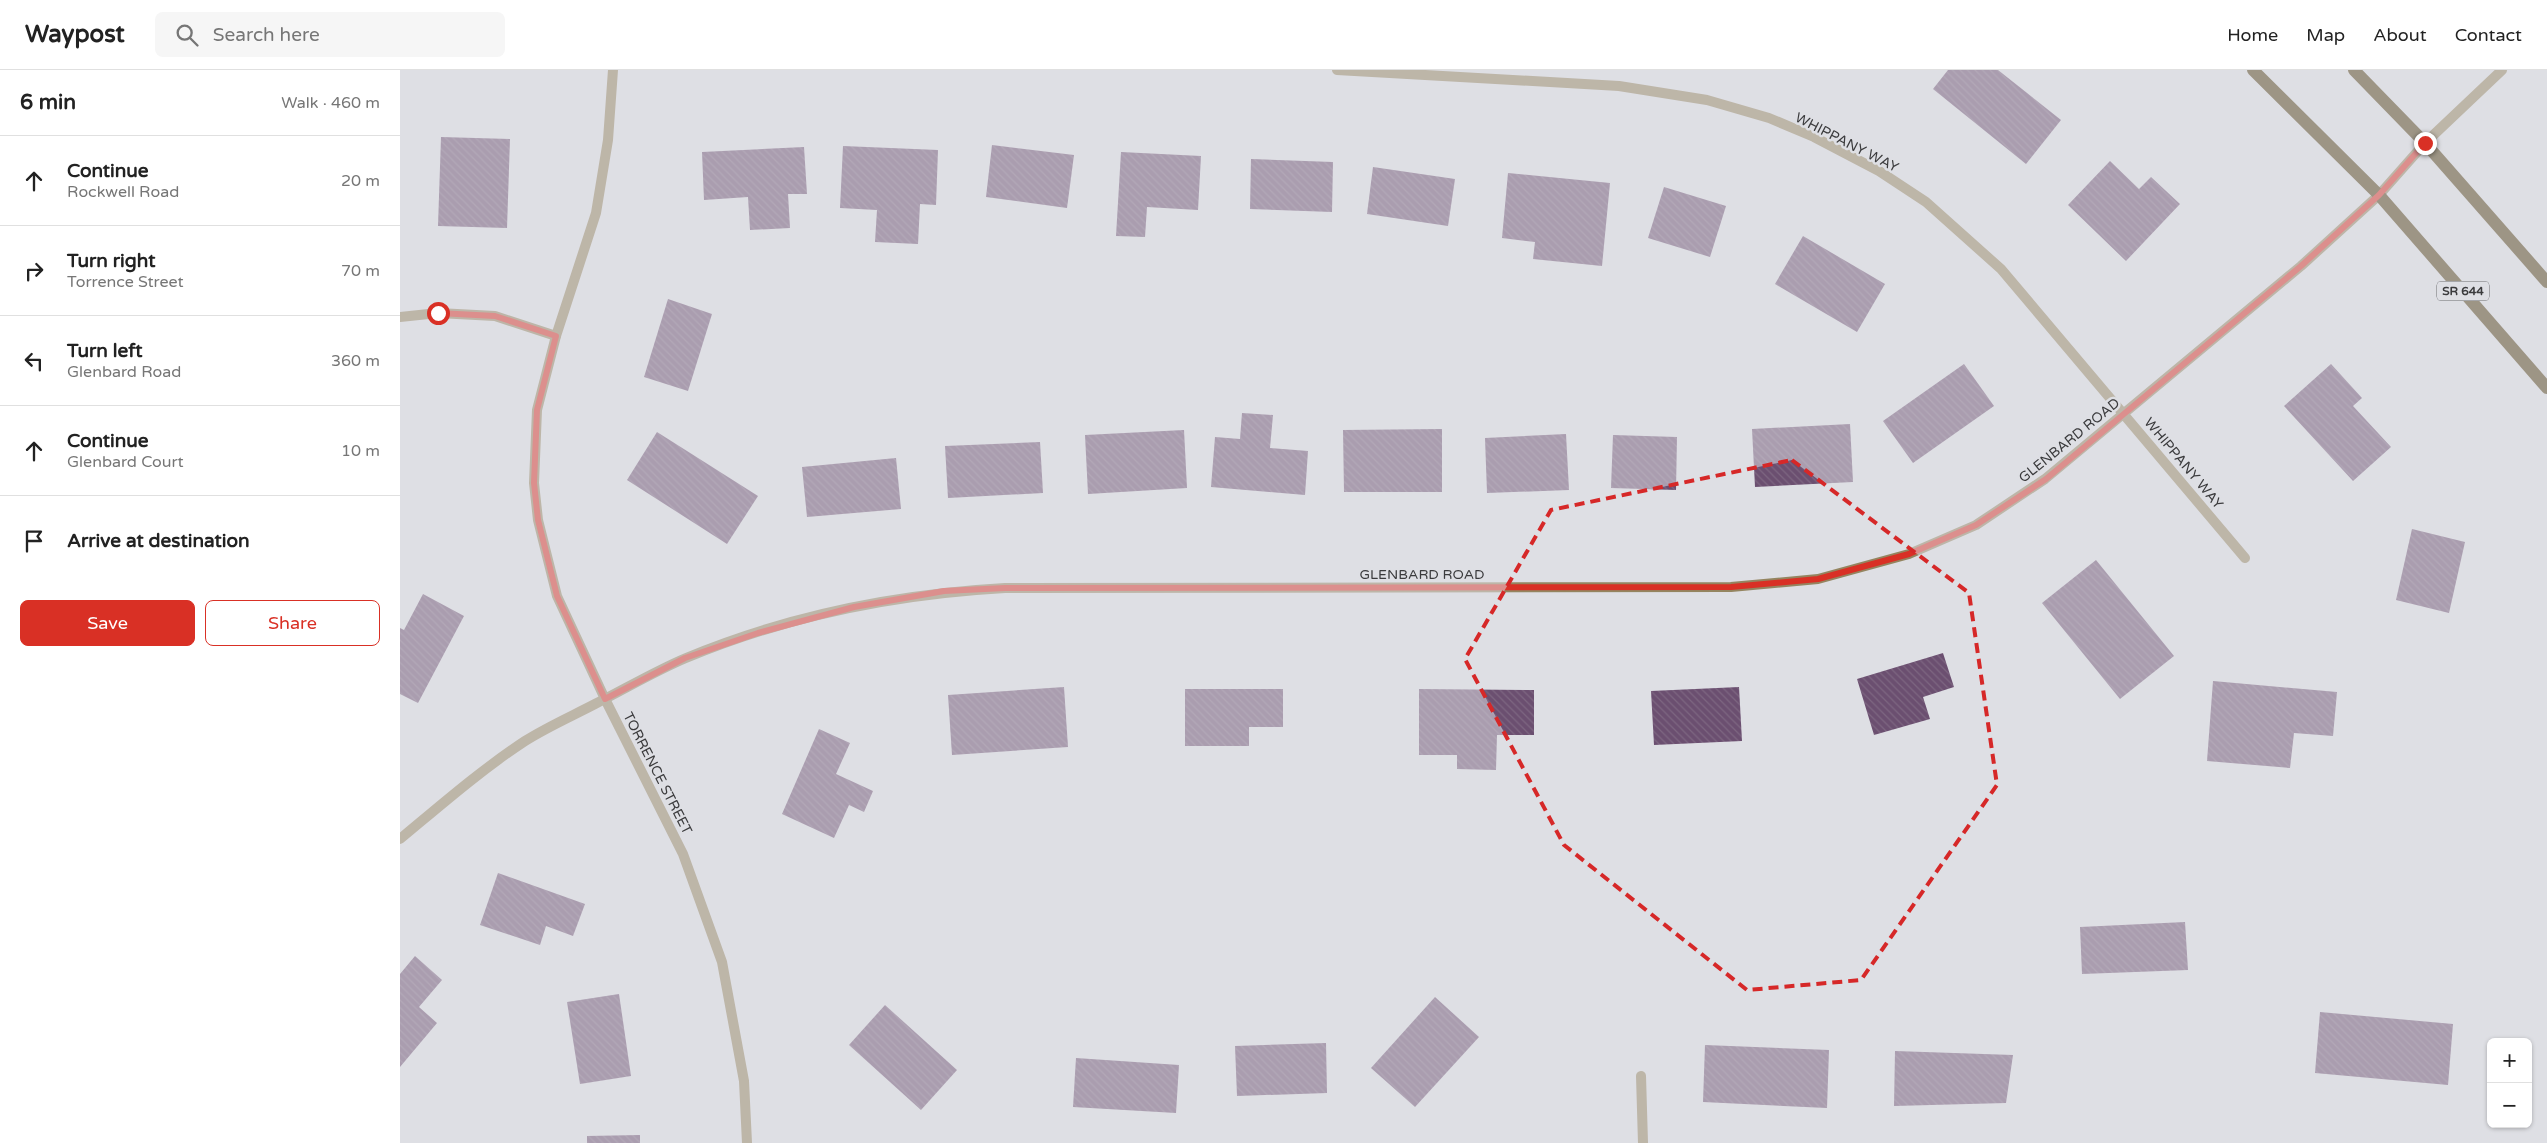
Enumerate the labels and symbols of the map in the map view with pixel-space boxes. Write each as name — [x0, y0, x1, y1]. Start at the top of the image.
street label: WHIPPANY WAY — [1792, 109, 1901, 176]
route end — [2414, 132, 2437, 155]
road number: SR 644 — [2437, 282, 2489, 300]
route start — [427, 302, 450, 325]
street label: GLENBARD ROAD — [2015, 394, 2123, 486]
street label: WHIPPANY WAY — [2141, 414, 2227, 512]
street label: GLENBARD ROAD — [1359, 566, 1485, 583]
street label: TORRENCE STREET — [619, 709, 696, 838]

